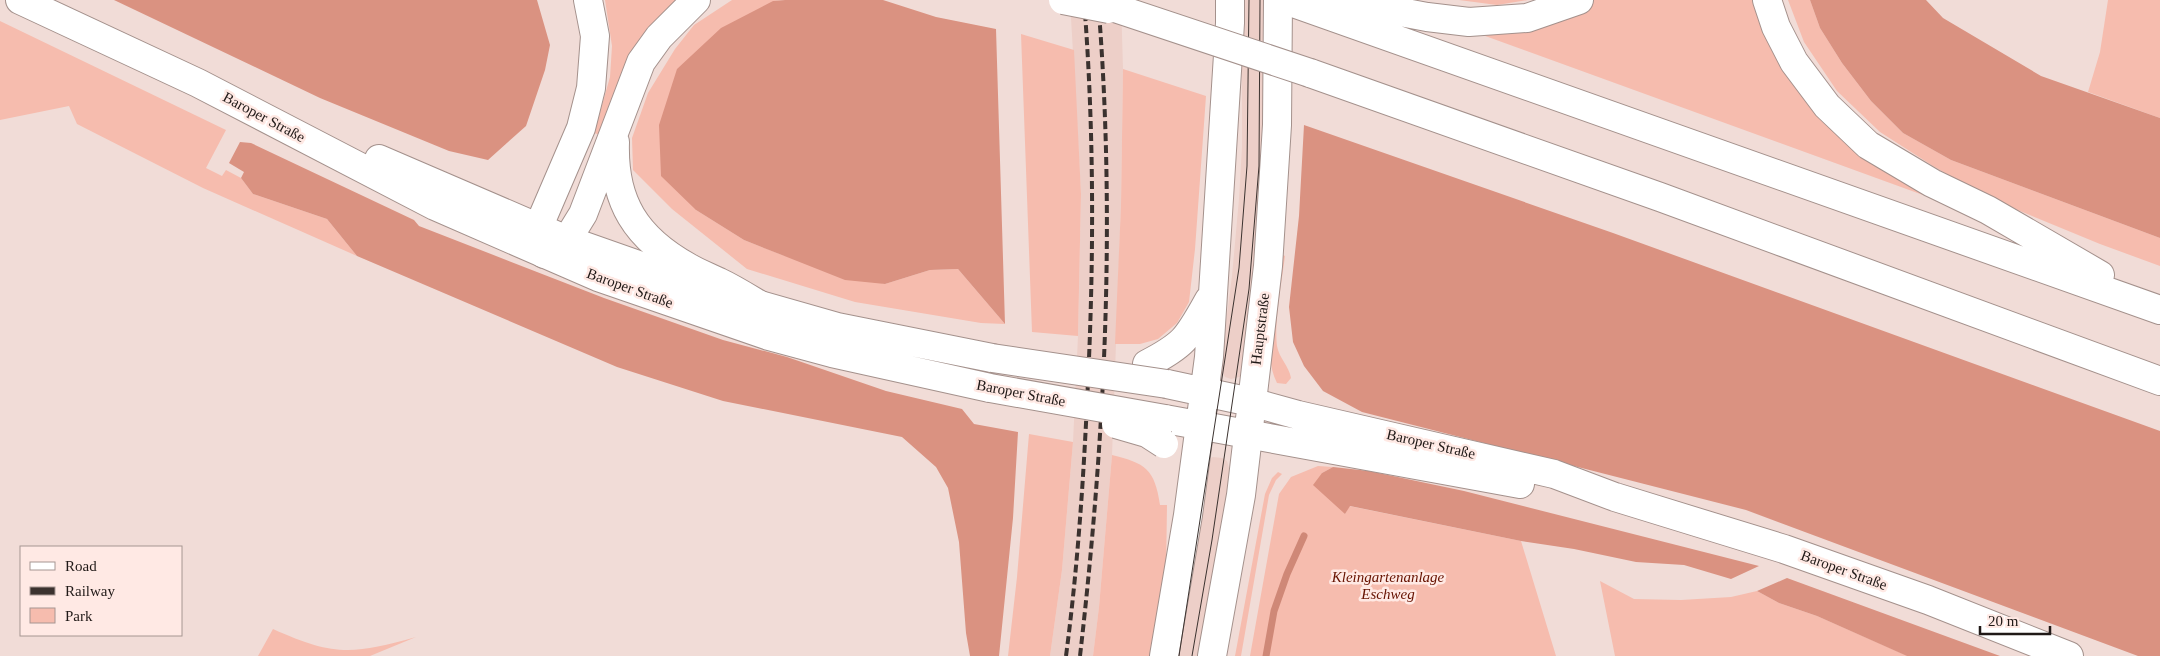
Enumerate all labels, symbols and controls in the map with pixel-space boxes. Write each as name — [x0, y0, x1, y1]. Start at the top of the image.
street label: Baroper Straße — [220, 89, 308, 145]
street label: Baroper Straße — [585, 265, 676, 311]
street label: Hauptstraße — [1248, 292, 1272, 366]
street label: Baroper Straße — [975, 377, 1067, 410]
street label: Baroper Straße — [1385, 426, 1477, 462]
legend — [20, 546, 182, 636]
street label: Baroper Straße — [1799, 547, 1890, 593]
text: Road — [65, 558, 97, 574]
park label: Kleingartenanlage Eschweg — [1331, 569, 1445, 602]
text: Railway — [65, 583, 115, 599]
scale bar — [1980, 604, 2050, 636]
text: Park — [65, 608, 93, 624]
text: 20 m — [1988, 613, 2019, 629]

